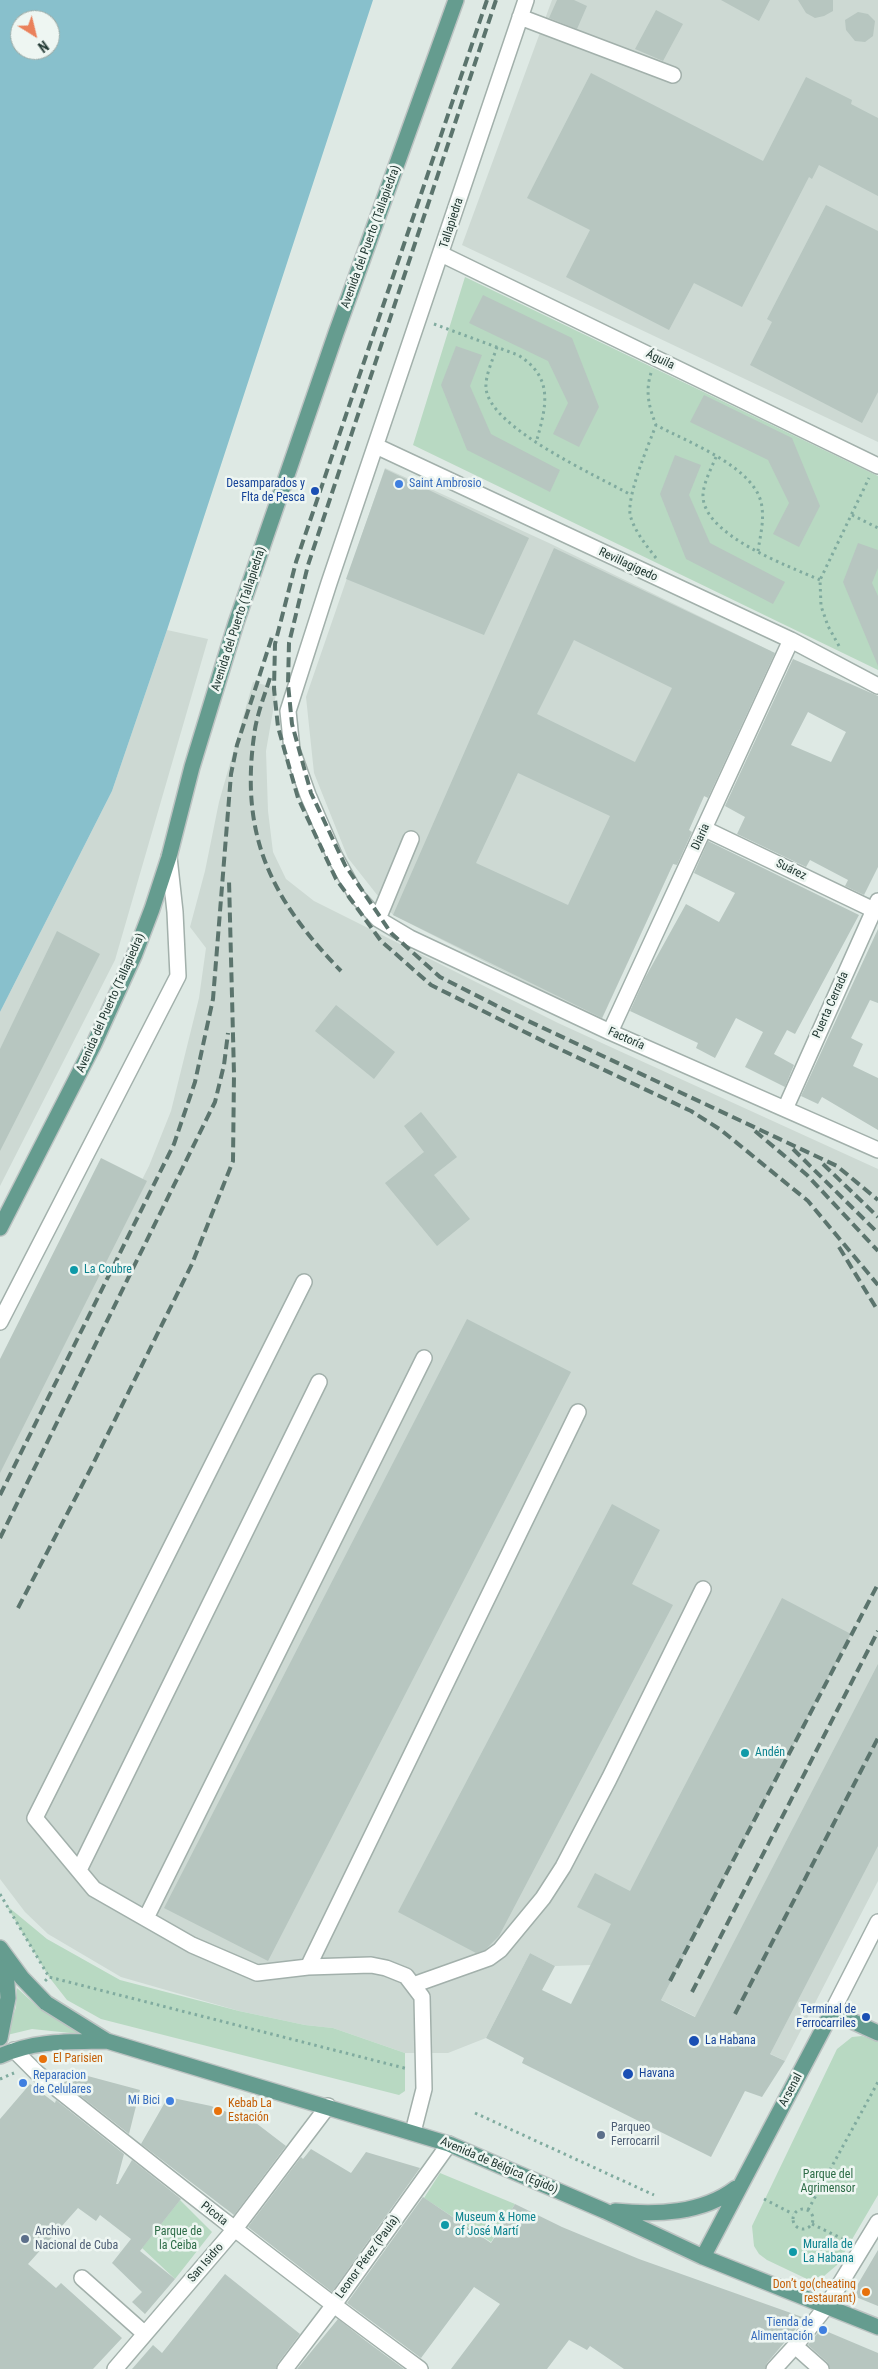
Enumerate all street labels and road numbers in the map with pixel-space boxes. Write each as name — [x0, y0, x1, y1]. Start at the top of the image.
street label: Avenida del Puerto (Tallapiedra) — [338, 163, 404, 311]
street label: Tallapiedra — [437, 196, 467, 250]
street label: Águila — [643, 347, 677, 373]
street label: Avenida del Puerto (Tallapiedra) — [209, 545, 269, 693]
street label: Revillagigedo — [596, 545, 660, 585]
street label: Diaria — [689, 821, 713, 853]
street label: Suárez — [773, 856, 809, 884]
street label: Avenida del Puerto (Tallapiedra) — [74, 931, 148, 1075]
street label: Puerta Cerrada — [810, 970, 852, 1040]
street label: Factoría — [605, 1025, 647, 1053]
street label: Arsenal — [776, 2071, 806, 2109]
street label: Avenida de Bélgica (Egido) — [438, 2135, 560, 2197]
street label: Picota — [198, 2199, 230, 2229]
street label: Leonor Pérez (Paula) — [333, 2213, 403, 2301]
street label: San Isidro — [185, 2240, 227, 2286]

